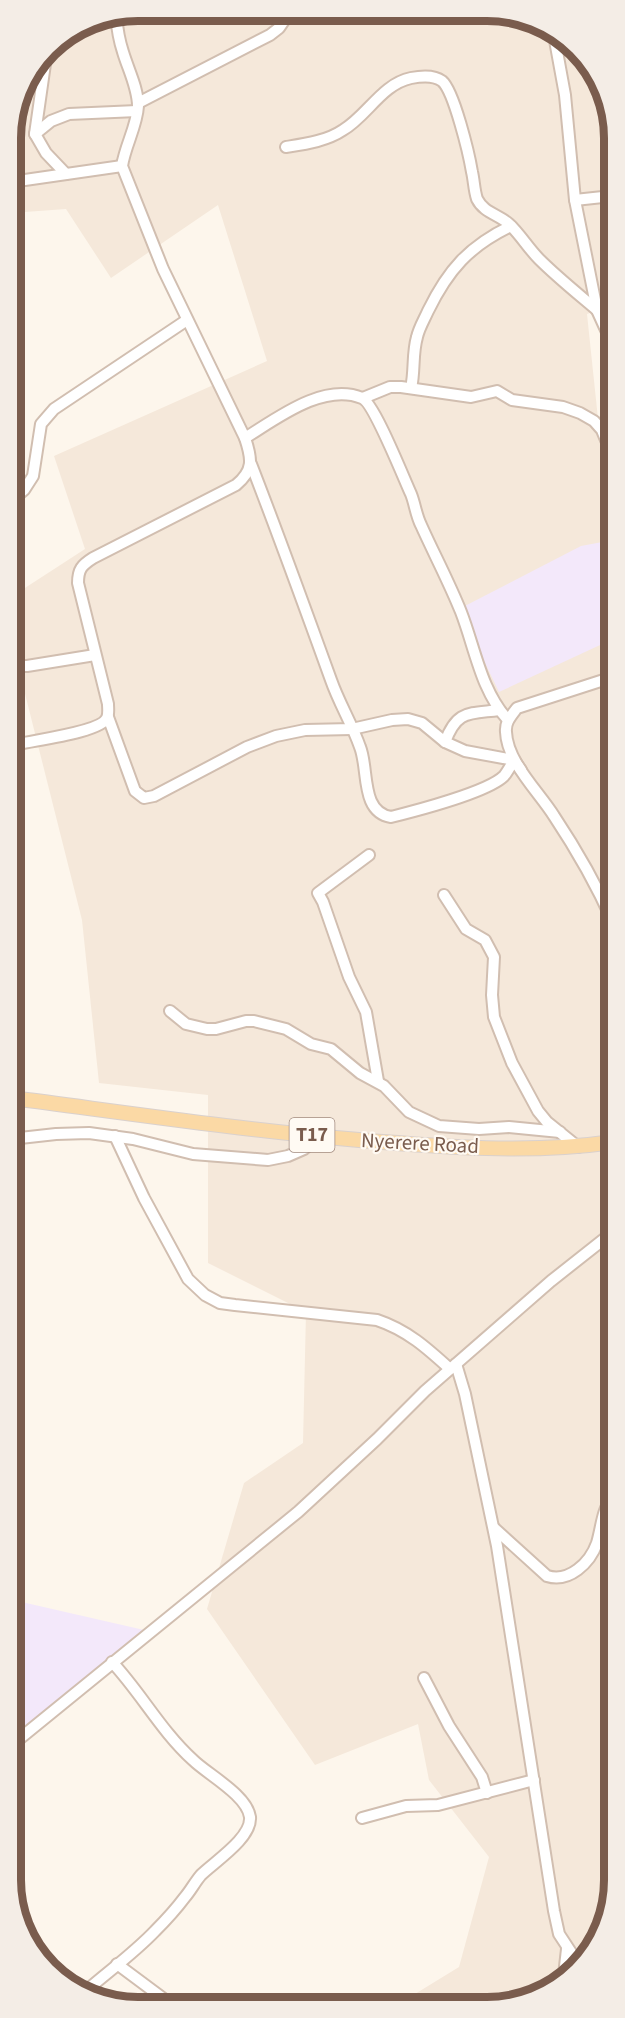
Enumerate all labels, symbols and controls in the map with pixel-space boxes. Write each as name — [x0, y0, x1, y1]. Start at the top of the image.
road number: T17 — [290, 1118, 334, 1152]
street label: Nyerere Road — [360, 1125, 480, 1161]

